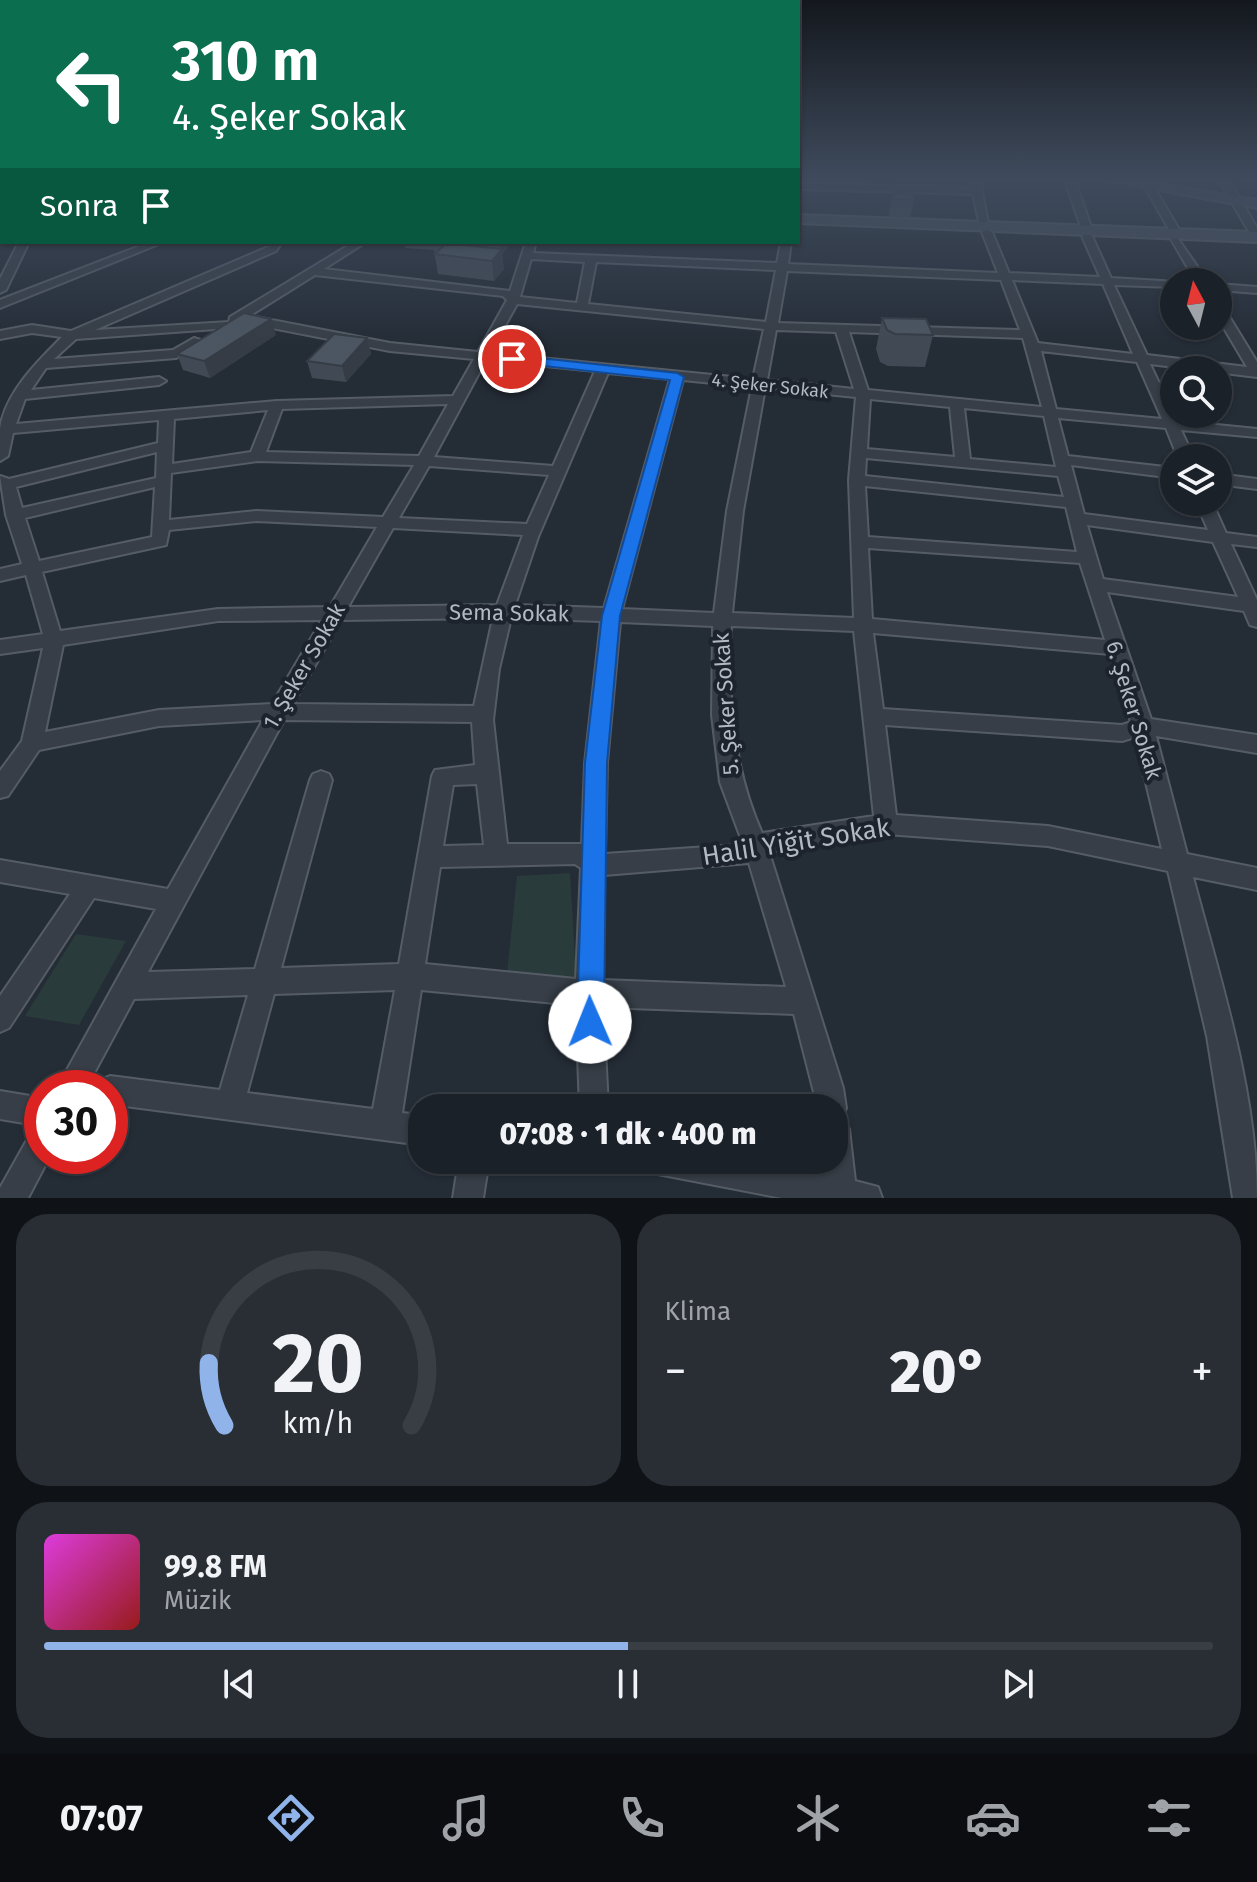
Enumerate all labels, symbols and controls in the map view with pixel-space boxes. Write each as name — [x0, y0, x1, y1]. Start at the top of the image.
text: 310 m — [172, 28, 319, 95]
icon: left — [40, 32, 144, 136]
text: 4. Şeker Sokak — [172, 96, 406, 140]
icon: arrive — [134, 184, 178, 228]
text: Sonra — [40, 188, 118, 224]
north arrow — [1160, 268, 1232, 340]
map controls — [1160, 268, 1232, 516]
pin — [478, 325, 546, 393]
icon: arrive — [490, 337, 534, 381]
button: search — [1160, 356, 1232, 428]
street label: 4. Şeker Sokak — [711, 369, 830, 403]
button: layers — [1160, 444, 1232, 516]
street label: 1. Şeker Sokak — [257, 598, 351, 734]
street label: Sema Sokak — [449, 598, 570, 628]
street label: 5. Şeker Sokak — [708, 631, 744, 776]
street label: 6. Şeker Sokak — [1100, 638, 1168, 783]
street label: Halil Yiğit Sokak — [700, 812, 893, 872]
position arrow — [548, 980, 632, 1064]
speed limit sign: 30 — [24, 1070, 128, 1174]
text: 07:08 · 1 dk · 400 m — [500, 1116, 756, 1152]
text: Klima — [665, 1296, 731, 1327]
text: 20 — [272, 1314, 364, 1414]
text: 20° — [890, 1336, 988, 1408]
text: − — [665, 1345, 687, 1398]
text: + — [1191, 1345, 1213, 1398]
text: km/h — [283, 1406, 354, 1441]
text: 99.8 FM — [164, 1549, 267, 1585]
text: Müzik — [164, 1585, 231, 1616]
icon: previous — [217, 1662, 261, 1706]
icon: pause — [606, 1662, 650, 1706]
icon: next — [996, 1662, 1040, 1706]
icon: directions — [263, 1790, 319, 1846]
icon: music — [438, 1790, 494, 1846]
icon: phone — [614, 1790, 670, 1846]
icon: climate — [790, 1790, 846, 1846]
icon: car — [965, 1790, 1021, 1846]
icon: filters — [1141, 1790, 1197, 1846]
text: 07:07 — [60, 1796, 143, 1840]

